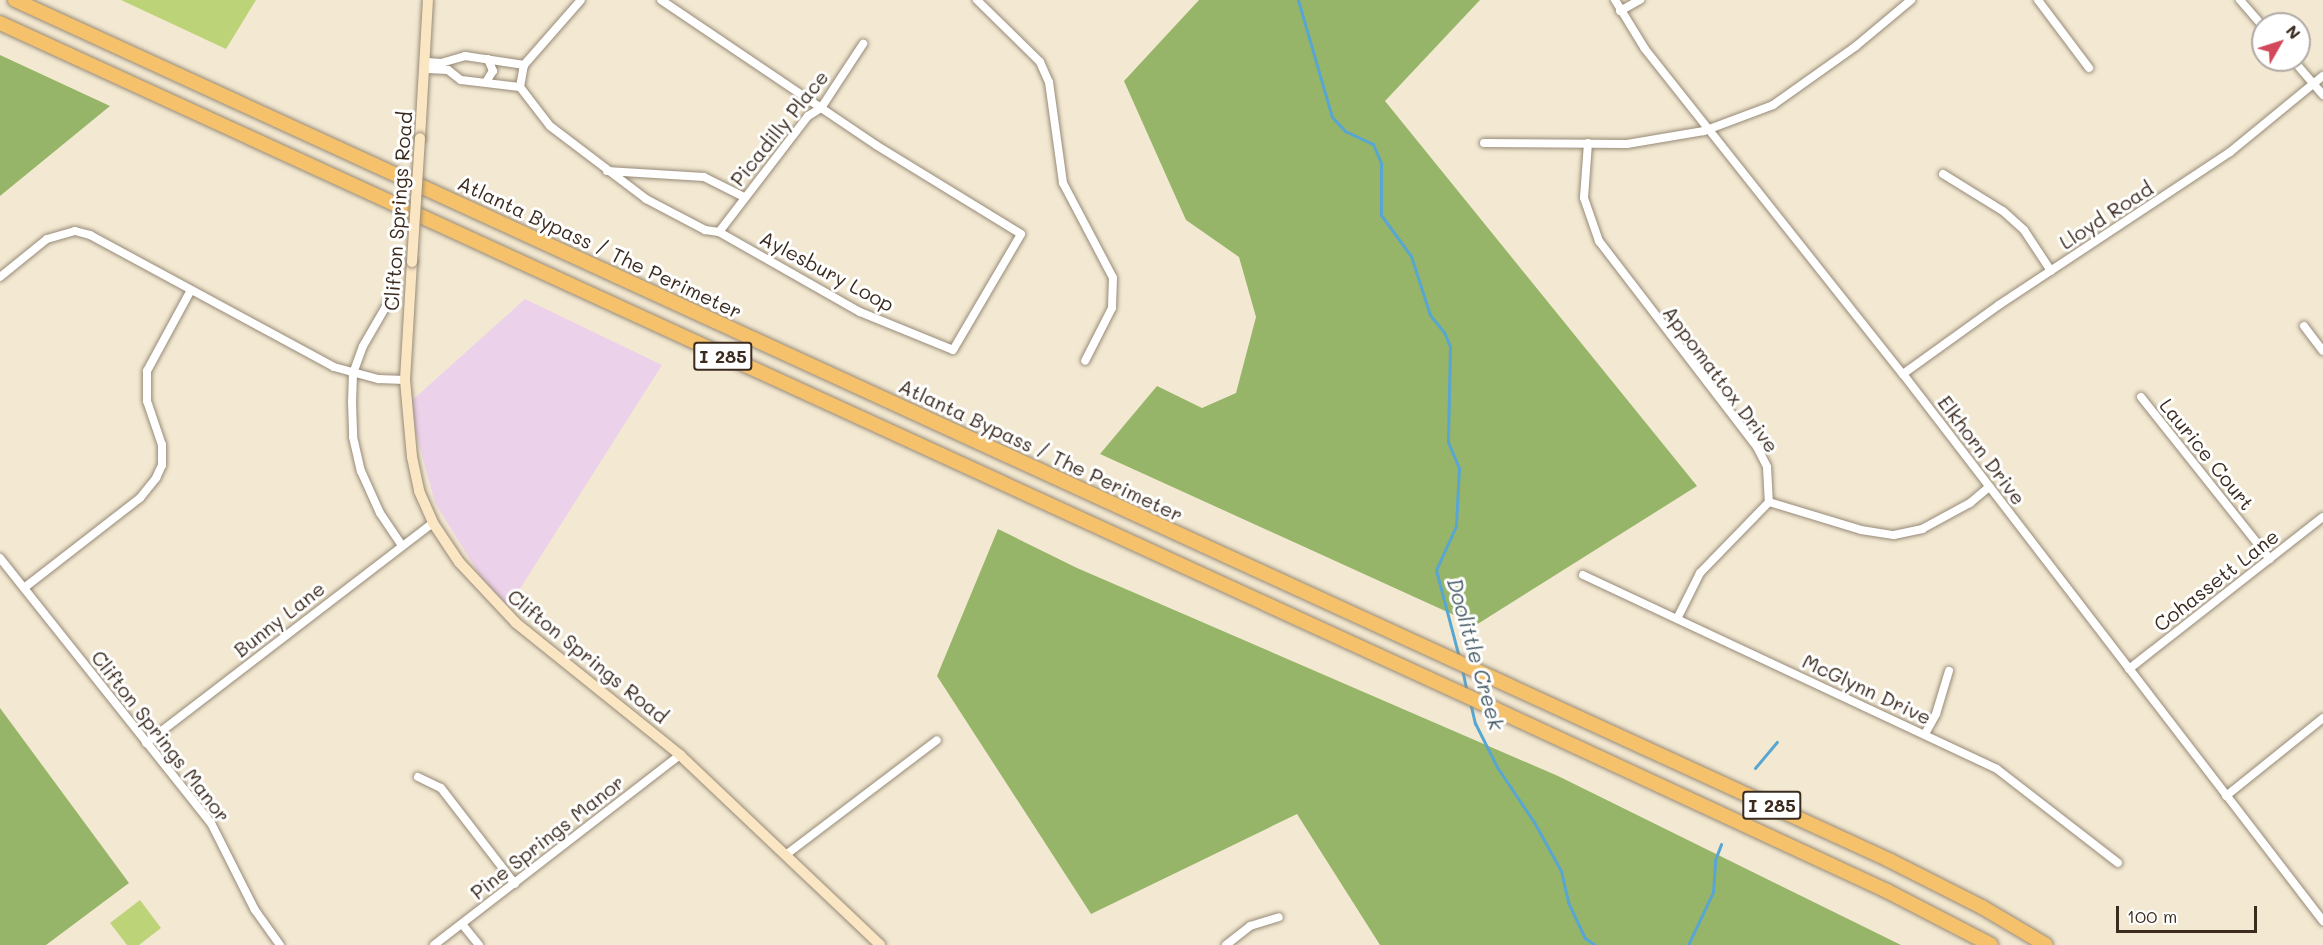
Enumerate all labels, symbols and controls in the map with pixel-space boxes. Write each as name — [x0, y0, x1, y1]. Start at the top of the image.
north arrow — [2251, 12, 2311, 72]
text: N — [2282, 20, 2306, 43]
street label: Picadilly Place — [725, 65, 833, 191]
street label: Clifton Springs Road — [379, 111, 417, 311]
street label: Atlanta Bypass / The Perimeter — [454, 170, 746, 324]
street label: Lloyd Road — [2055, 176, 2157, 254]
street label: Aylesbury Loop — [756, 226, 898, 316]
street label: Appomattox Drive — [1658, 301, 1784, 457]
road number: I 285 — [693, 341, 753, 371]
street label: Atlanta Bypass / The Perimeter — [895, 373, 1187, 527]
street label: Elkhorn Drive — [1933, 391, 2031, 509]
street label: Laurice Court — [2155, 393, 2259, 515]
street label: Cohassett Lane — [2149, 524, 2283, 636]
water label: Doolittle Creek — [1442, 575, 1510, 733]
street label: Bunny Lane — [229, 576, 329, 662]
street label: Clifton Springs Road — [503, 584, 673, 728]
street label: Clifton Springs Manor — [87, 645, 235, 827]
street label: McGlynn Drive — [1799, 649, 1935, 729]
street label: Pine Springs Manor — [465, 770, 629, 904]
road number: I 285 — [1742, 790, 1802, 820]
scale bar — [2119, 894, 2260, 932]
text: 100 m — [2127, 904, 2177, 928]

